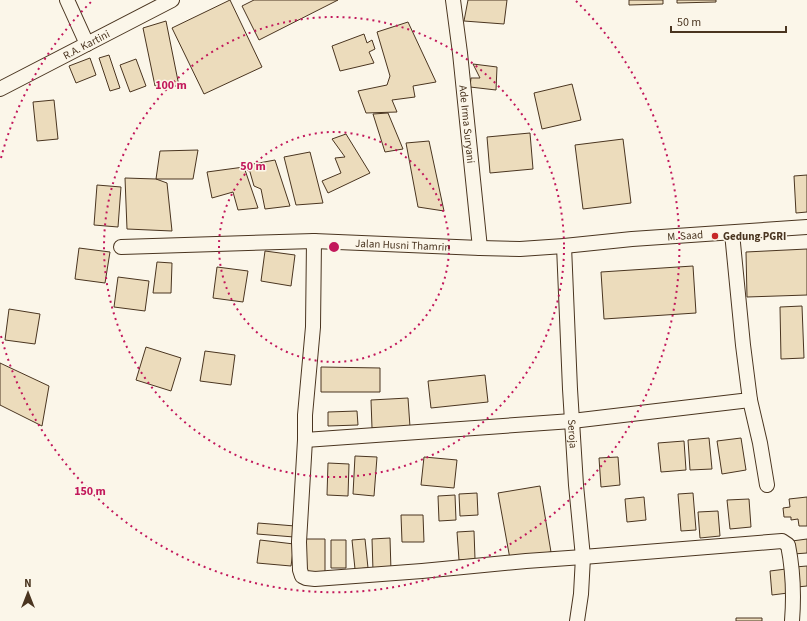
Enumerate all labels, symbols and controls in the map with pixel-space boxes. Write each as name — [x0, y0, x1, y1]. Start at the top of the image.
scale bar — [671, 8, 786, 34]
text: 50 m — [677, 14, 701, 31]
street label: R.A. Kartini — [60, 26, 112, 63]
text: 100 m — [155, 77, 187, 94]
street label: Ade Irma Suryani — [456, 84, 479, 164]
text: 50 m — [240, 158, 266, 175]
street label: M. Saad — [667, 227, 704, 244]
place label: Gedung PGRI — [723, 229, 786, 244]
marker: Gedung PGRI — [710, 231, 720, 241]
street label: Jalan Husni Thamrin — [355, 235, 451, 254]
centre of rings — [327, 240, 341, 254]
street label: Seroja — [564, 419, 581, 449]
text: 150 m — [74, 483, 106, 500]
north arrow — [8, 573, 48, 613]
text: N — [24, 576, 32, 591]

